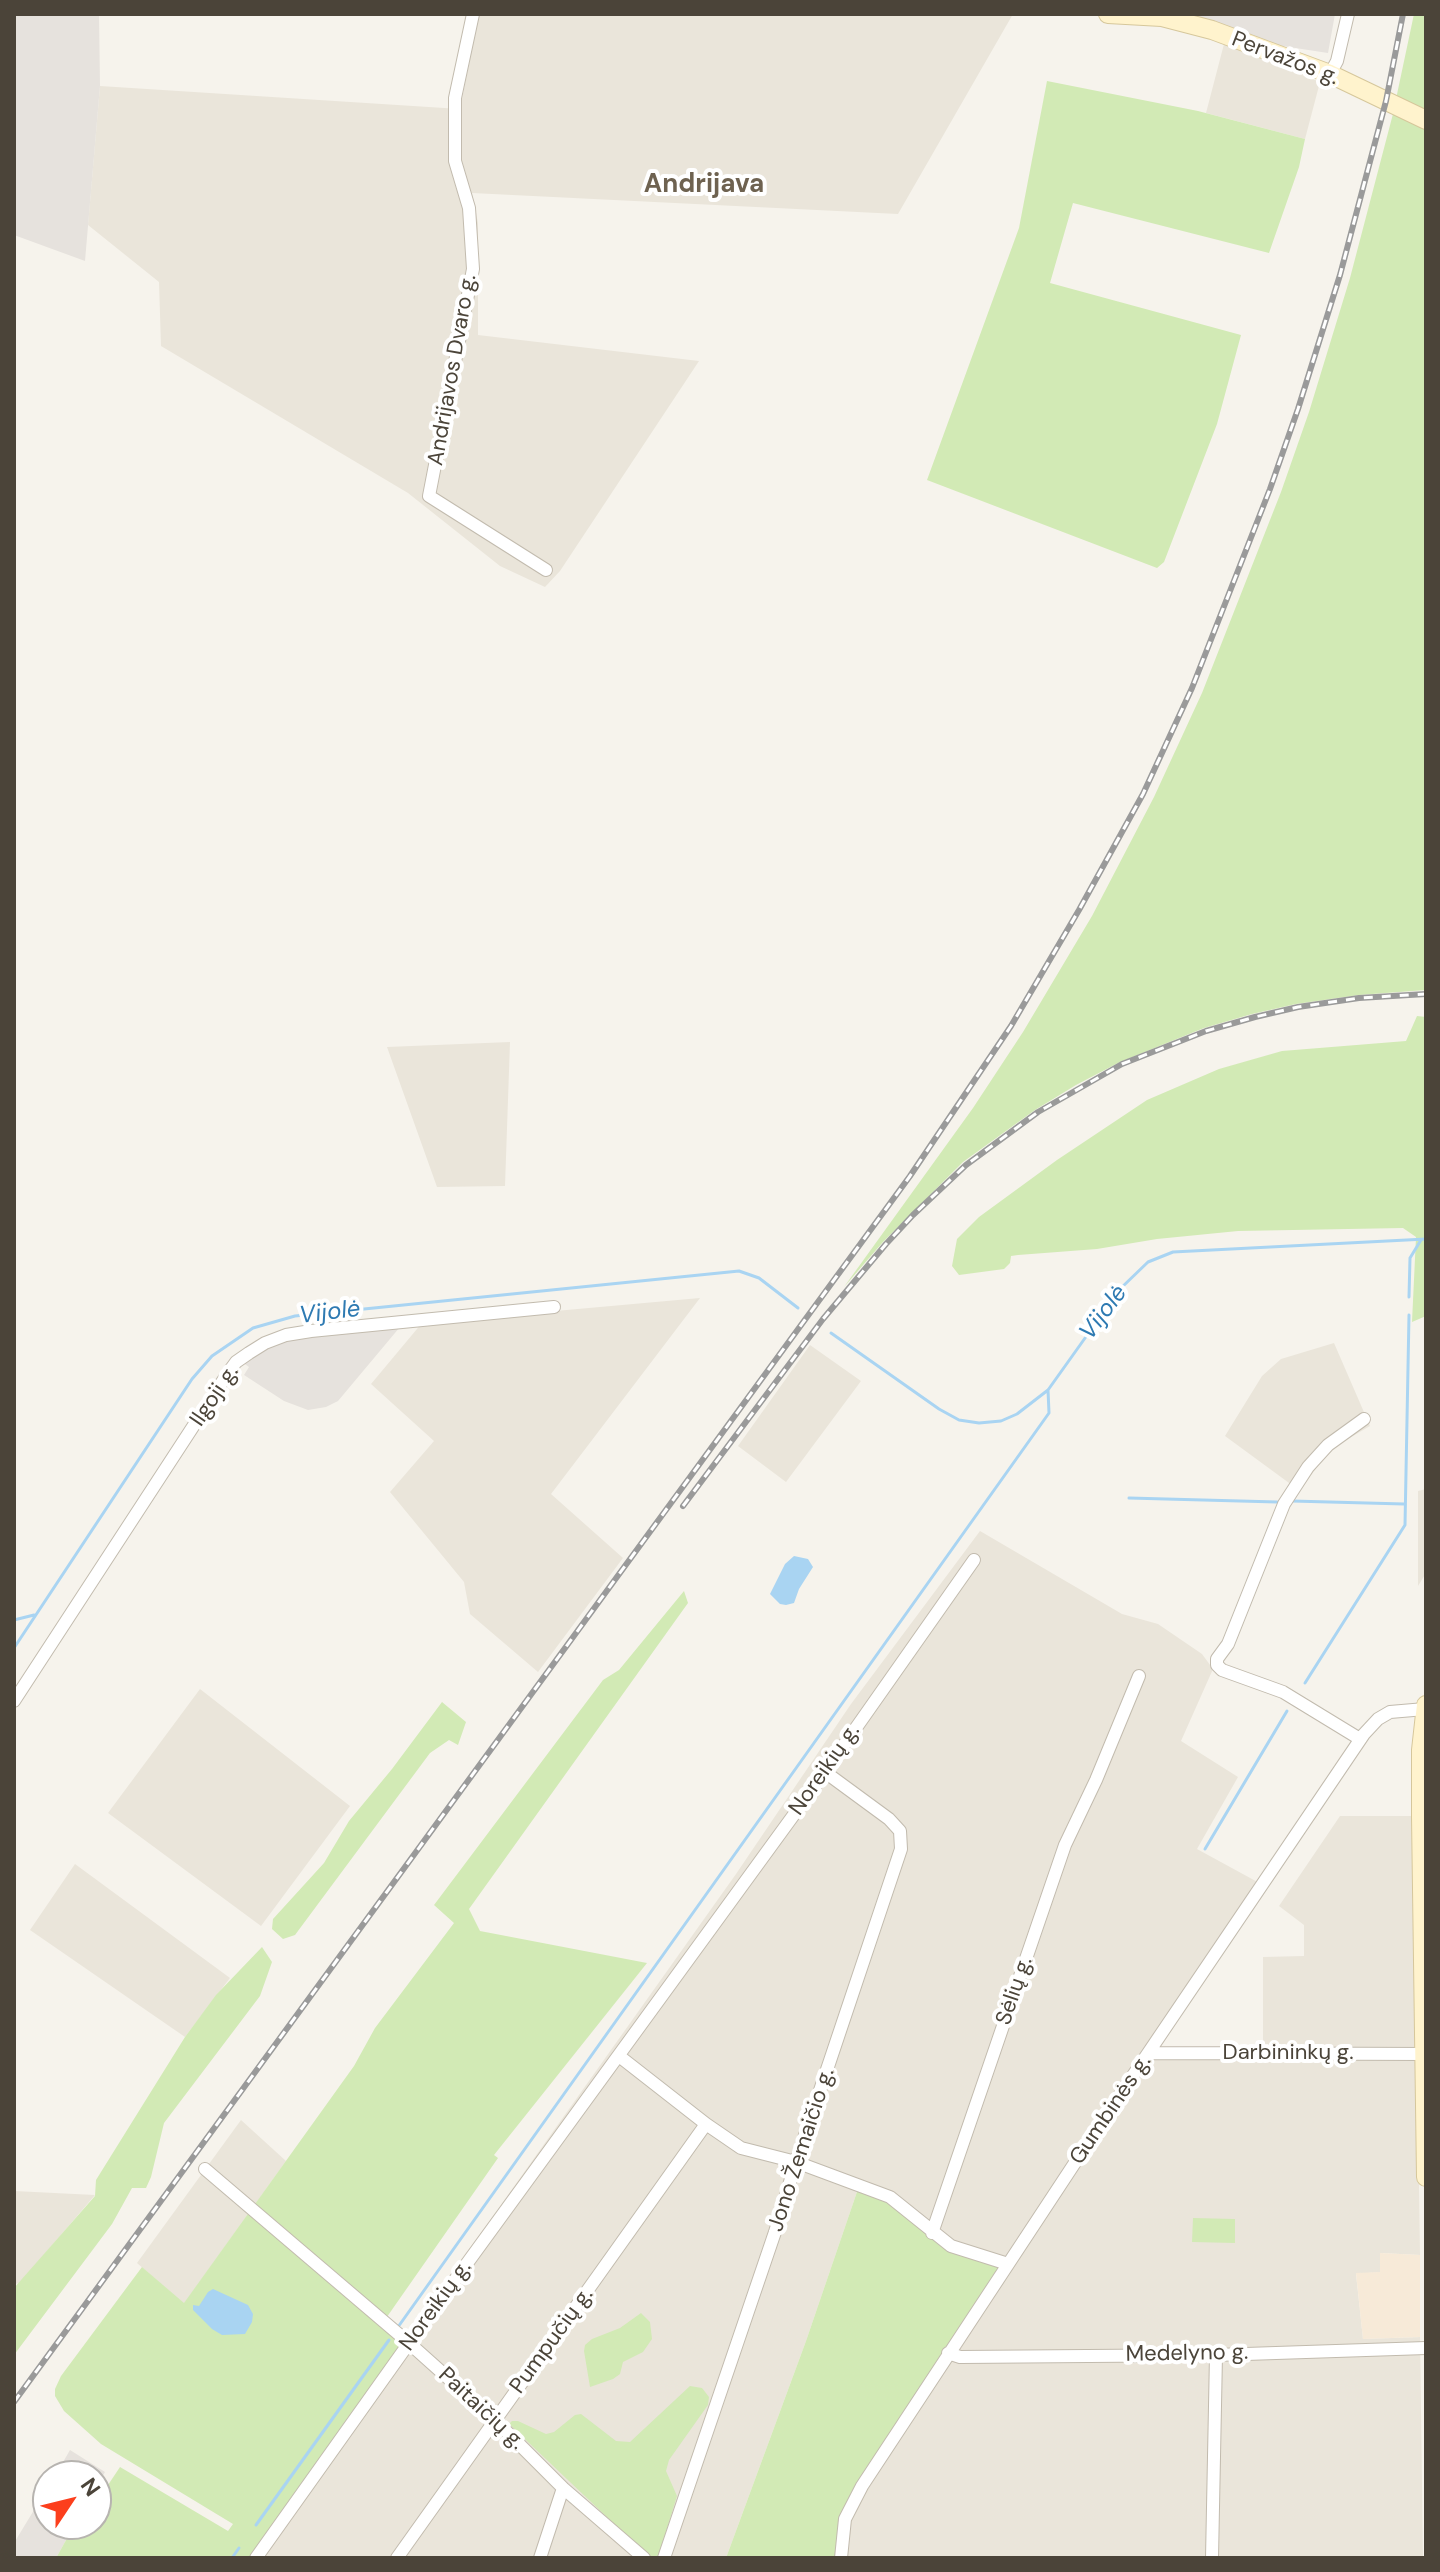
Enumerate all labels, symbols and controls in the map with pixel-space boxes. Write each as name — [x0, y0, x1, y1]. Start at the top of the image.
street label: Pervažos g. — [1228, 27, 1342, 91]
district label: Andrijava — [644, 169, 764, 201]
street label: Andrijavos Dvaro g. — [423, 272, 483, 468]
water label: Vijolė — [1074, 1280, 1134, 1346]
water label: Vijolė — [298, 1295, 362, 1331]
street label: Ilgoji g. — [185, 1360, 245, 1432]
street label: Noreikių g. — [784, 1719, 866, 1821]
street label: Sėlių g. — [991, 1953, 1039, 2029]
street label: Darbininkų g. — [1222, 2040, 1354, 2066]
street label: Gumbinės g. — [1065, 2050, 1157, 2170]
street label: Jono Žemaičio g. — [763, 2065, 841, 2235]
street label: Noreikių g. — [394, 2256, 478, 2356]
street label: Pumpučių g. — [505, 2283, 599, 2399]
street label: Medelyno g. — [1125, 2340, 1249, 2368]
street label: Paitaičių g. — [432, 2362, 530, 2456]
north arrow — [32, 2460, 112, 2540]
text: N — [74, 2472, 107, 2502]

